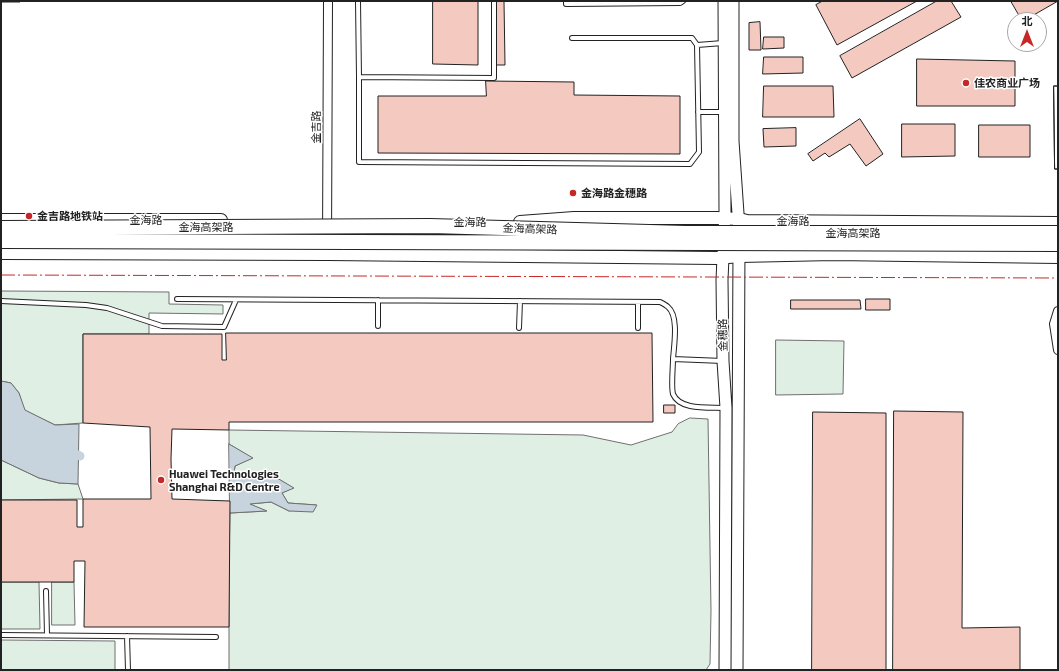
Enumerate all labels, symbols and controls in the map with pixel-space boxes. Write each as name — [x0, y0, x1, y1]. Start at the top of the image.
north arrow — [1007, 12, 1047, 52]
text: 北 — [1022, 14, 1033, 27]
place label: 佳农商业广场 — [974, 76, 1040, 90]
marker: 佳农商业广场 — [961, 78, 971, 88]
street label: 金吉路 — [309, 111, 323, 143]
place label: 金海路金穗路 — [581, 186, 647, 200]
marker: 金海路金穗路 — [568, 188, 578, 198]
place label: 金吉路地铁站 — [37, 209, 103, 223]
marker: 金吉路地铁站 — [24, 211, 34, 221]
street label: 金海路 — [130, 213, 162, 227]
street label: 金海路 — [777, 214, 809, 228]
street label: 金海路 — [454, 215, 486, 229]
street label: 金海高架路 — [179, 220, 233, 234]
street label: 金海高架路 — [502, 221, 558, 237]
street label: 金海高架路 — [826, 226, 880, 240]
street label: 金穗路 — [716, 318, 730, 352]
place label: Huawei Technologies Shanghai R&D Centre — [169, 467, 280, 493]
marker: Huawei Technologies Shanghai R&D Centre — [156, 475, 166, 485]

